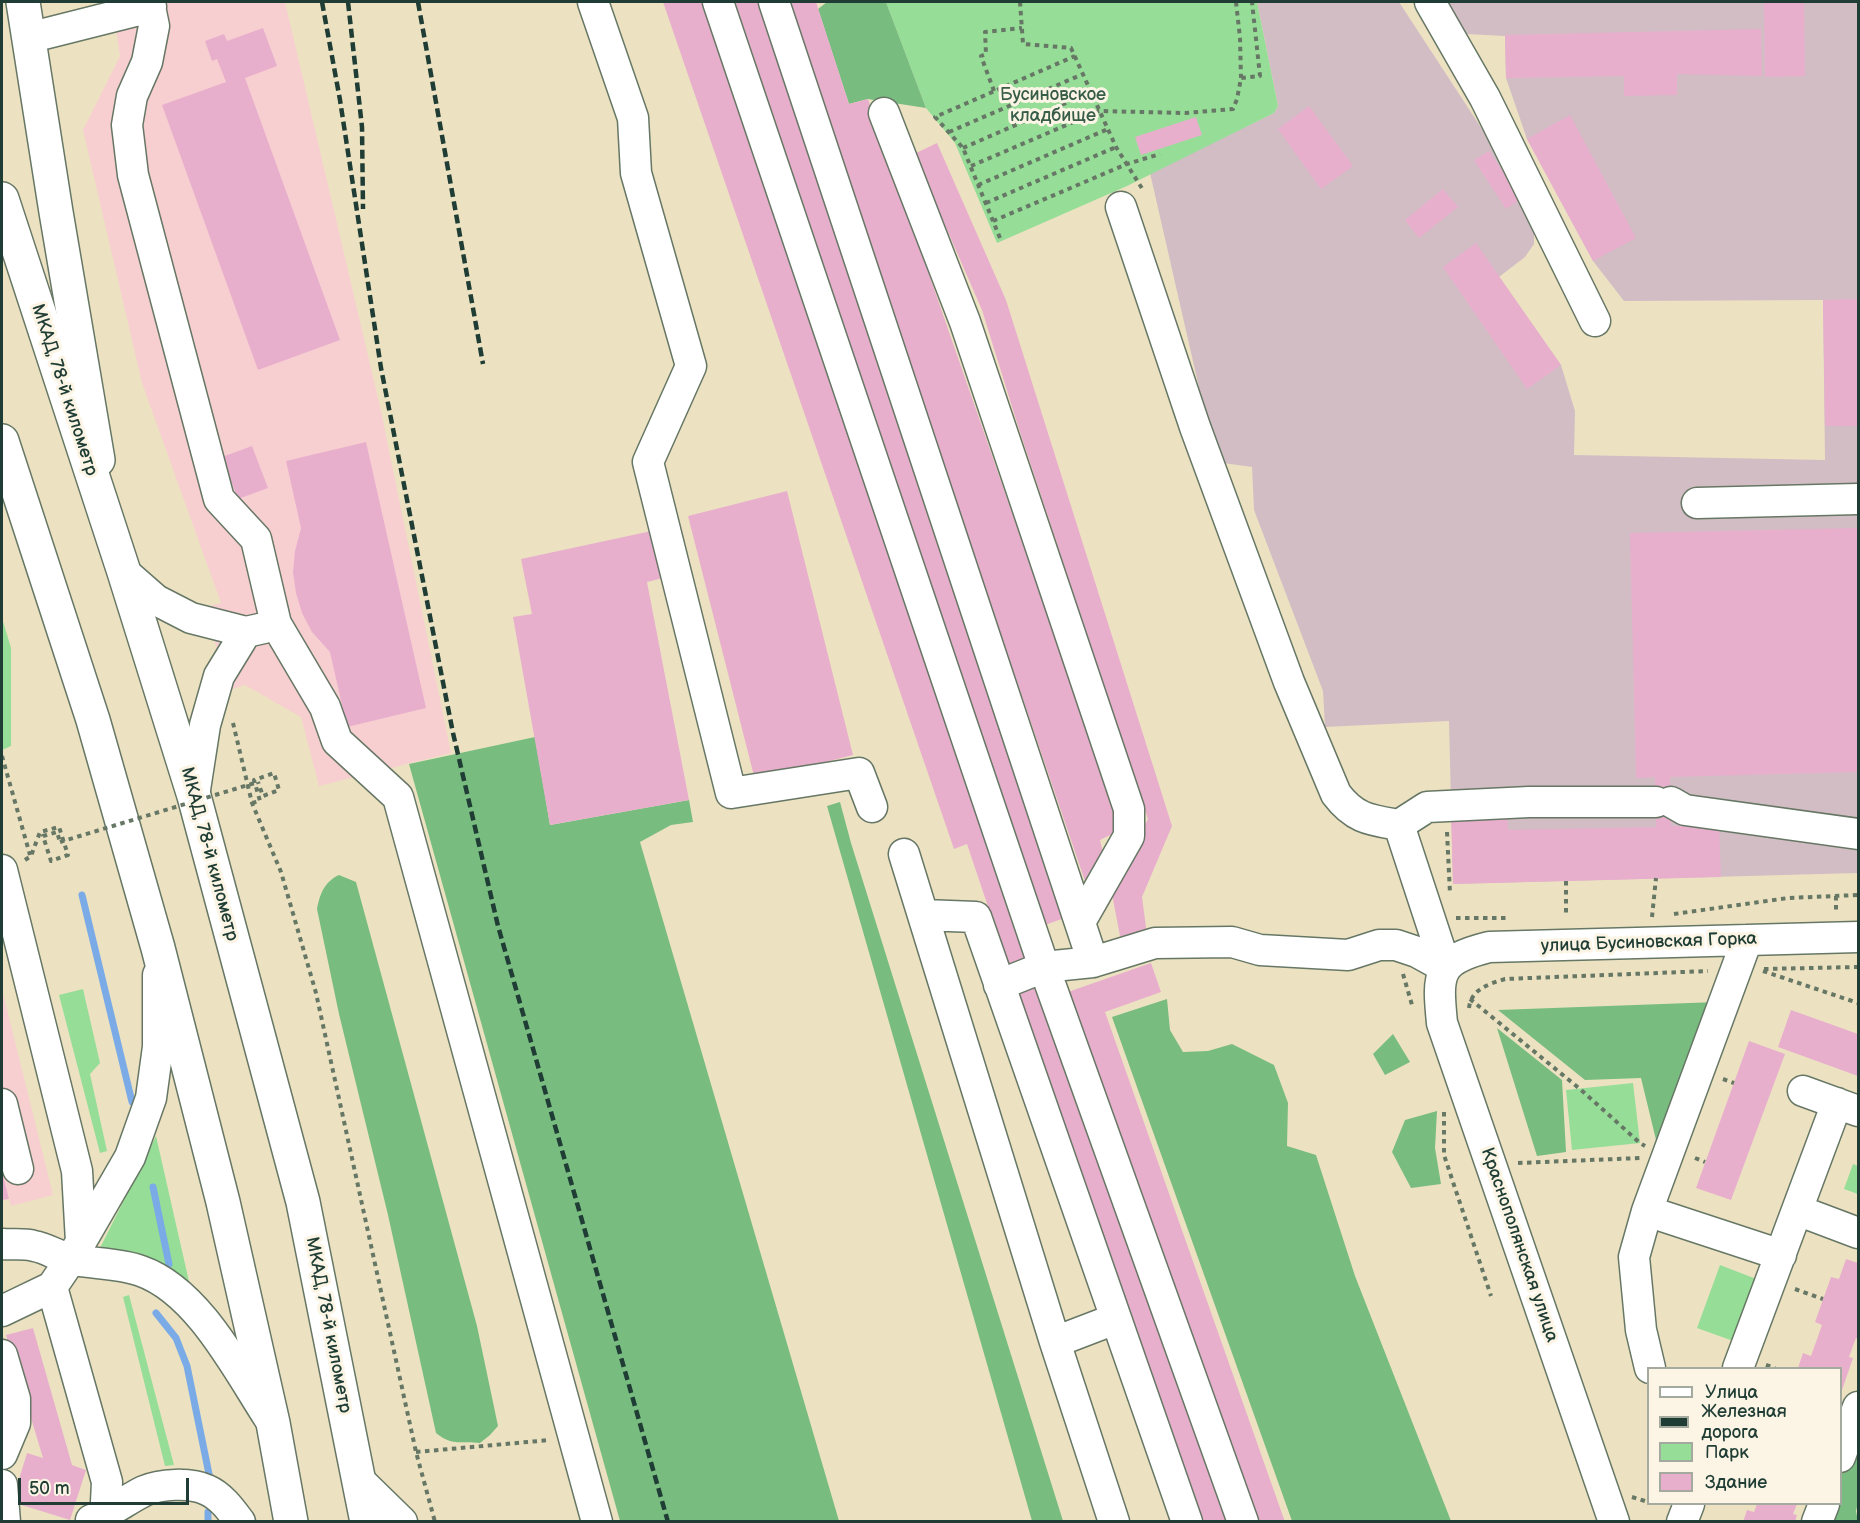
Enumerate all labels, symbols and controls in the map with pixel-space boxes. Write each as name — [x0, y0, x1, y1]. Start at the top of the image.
park label: Бусиновское кладбище — [1000, 84, 1106, 127]
street label: МКАД, 78-й километр — [26, 301, 102, 479]
street label: МКАД, 78-й километр — [175, 765, 243, 943]
street label: улица Бусиновская Горка — [1541, 928, 1757, 958]
street label: Краснополянская улица — [1476, 1145, 1562, 1345]
street label: МКАД, 78-й километр — [300, 1235, 356, 1415]
legend — [1647, 1367, 1842, 1505]
text: Улица — [1705, 1382, 1758, 1403]
text: Железная дорога — [1701, 1401, 1787, 1443]
text: Парк — [1705, 1442, 1749, 1463]
scale bar — [21, 1466, 192, 1504]
text: Здание — [1705, 1472, 1767, 1493]
text: 50 m — [29, 1478, 70, 1499]

